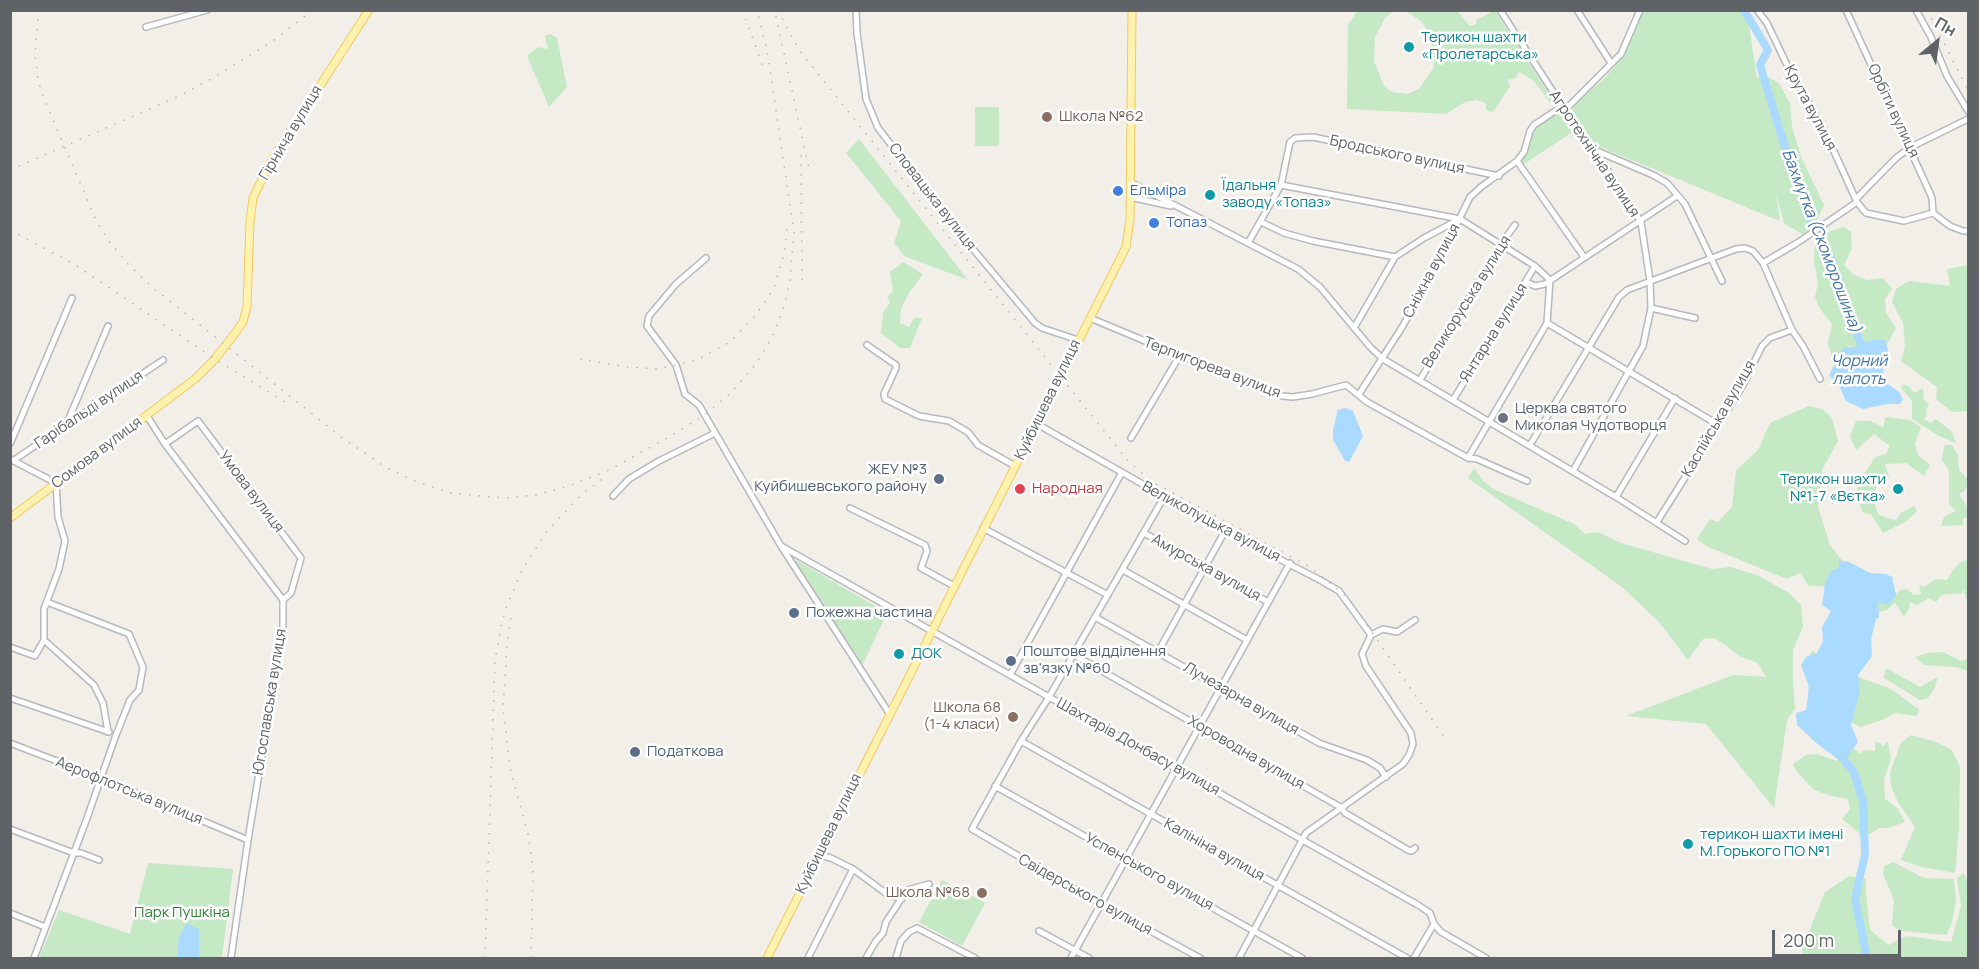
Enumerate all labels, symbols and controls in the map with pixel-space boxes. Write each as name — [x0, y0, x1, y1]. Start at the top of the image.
text: Пн — [1931, 11, 1960, 41]
north arrow — [1907, 12, 1967, 72]
place label: Терикон шахти «Пролетарська» — [1421, 29, 1539, 64]
marker: Терикон шахти «Пролетарська» — [1402, 40, 1416, 54]
street label: Орбіти вулиця — [1863, 61, 1923, 161]
street label: Крута вулиця — [1780, 62, 1840, 154]
street label: Гірнича вулиця — [256, 82, 326, 184]
street label: Агротехнічна вулиця — [1545, 87, 1643, 221]
place label: Школа №62 — [1059, 108, 1143, 126]
marker: Школа №62 — [1040, 110, 1054, 124]
street label: Бродського вулиця — [1328, 132, 1466, 178]
street label: Словацька вулиця — [885, 140, 979, 254]
water label: Бахмутка (Скоморошина) — [1777, 147, 1865, 335]
place label: Їдальня заводу «Топаз» — [1222, 177, 1332, 212]
place label: Ельміра — [1130, 182, 1186, 200]
marker: Ельміра — [1111, 184, 1125, 198]
marker: Їдальня заводу «Топаз» — [1203, 188, 1217, 202]
place label: Топаз — [1166, 214, 1207, 232]
marker: Топаз — [1147, 216, 1161, 230]
street label: Сніжна вулиця — [1400, 221, 1464, 321]
street label: Великоруська вулиця — [1419, 232, 1515, 372]
street label: Янтарна вулиця — [1456, 280, 1532, 386]
street label: Терпигорева вулиця — [1141, 333, 1283, 403]
street label: Куйбишева вулиця — [1011, 337, 1085, 463]
water label: Чорний лапоть — [1831, 352, 1887, 390]
street label: Каспійська вулиця — [1678, 358, 1760, 480]
street label: Гарібальді вулиця — [31, 367, 147, 453]
place label: Церква святого Миколая Чудотворця — [1515, 400, 1666, 435]
marker: Церква святого Миколая Чудотворця — [1496, 411, 1510, 425]
street label: Сомова вулиця — [48, 413, 146, 493]
street label: Умова вулиця — [214, 448, 288, 536]
place label: ЖЕУ №3 Куйбишевського району — [754, 461, 927, 496]
place label: Терикон шахти №1-7 «Вєтка» — [1780, 471, 1886, 506]
marker: ЖЕУ №3 Куйбишевського району — [932, 472, 946, 486]
street label: Великолуцька вулиця — [1139, 478, 1283, 566]
place label: Народная — [1032, 480, 1103, 498]
marker: Народная — [1013, 482, 1027, 496]
marker: Терикон шахти №1-7 «Вєтка» — [1891, 482, 1905, 496]
street label: Амурська вулиця — [1148, 531, 1264, 605]
place label: Пожежна частина — [806, 604, 932, 622]
marker: Пожежна частина — [787, 606, 801, 620]
street label: Югославська вулиця — [250, 628, 290, 776]
place label: Поштове відділення зв'язку №60 — [1023, 643, 1166, 678]
place label: ДОК — [911, 645, 942, 663]
marker: ДОК — [892, 647, 906, 661]
marker: Поштове відділення зв'язку №60 — [1004, 654, 1018, 668]
street label: Лучезарна вулиця — [1180, 659, 1302, 739]
street label: Шахтарів Донбасу вулиця — [1053, 695, 1223, 799]
place label: Школа 68 (1-4 класи) — [923, 699, 1001, 734]
marker: Школа 68 (1-4 класи) — [1006, 710, 1020, 724]
street label: Хороводна вулиця — [1184, 712, 1308, 794]
place label: Податкова — [647, 743, 724, 761]
marker: Податкова — [628, 745, 642, 759]
street label: Аерофлотська вулиця — [53, 753, 205, 829]
street label: Куйбишева вулиця — [792, 771, 866, 897]
street label: Калініна вулиця — [1161, 815, 1267, 885]
place label: терикон шахти імені М.Горького ПО №1 — [1700, 826, 1844, 861]
street label: Успенського вулиця — [1082, 829, 1216, 915]
marker: терикон шахти імені М.Горького ПО №1 — [1681, 837, 1695, 851]
street label: Свідерського вулиця — [1015, 851, 1155, 939]
place label: Школа №68 — [886, 884, 970, 902]
marker: Школа №68 — [975, 886, 989, 900]
park label: Парк Пушкіна — [134, 904, 230, 922]
scale bar — [1775, 918, 1904, 956]
text: 200 m — [1783, 928, 1834, 952]

